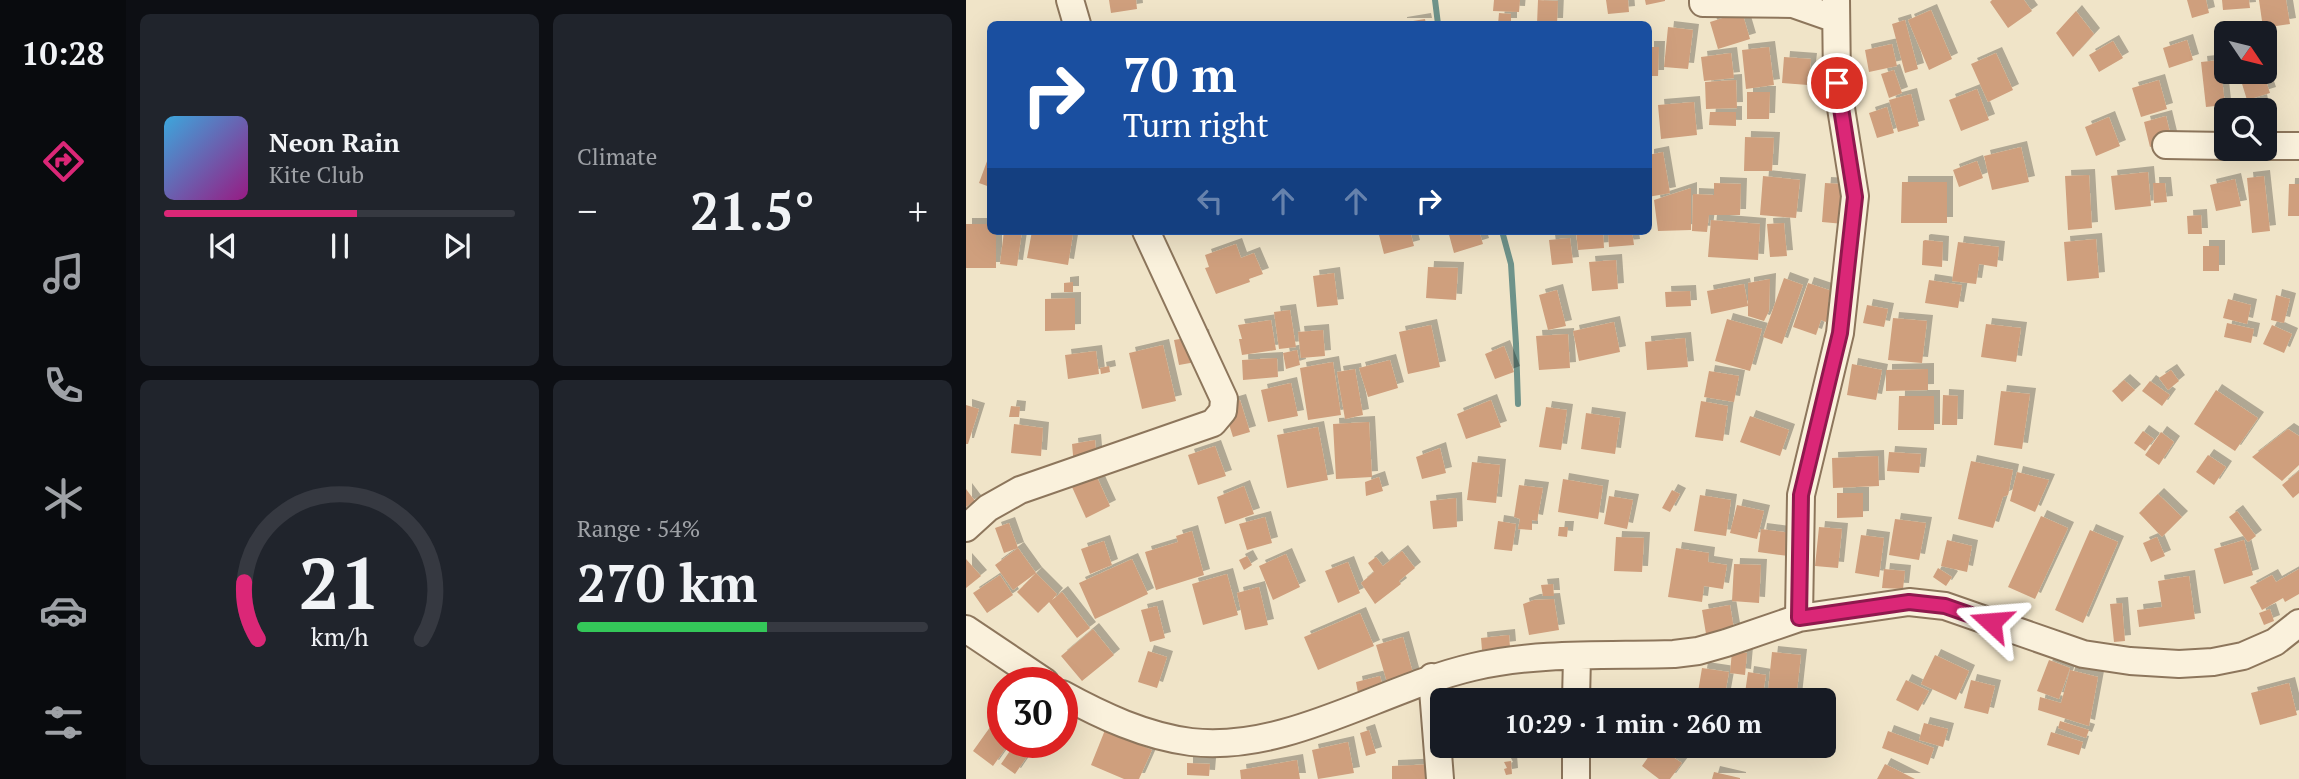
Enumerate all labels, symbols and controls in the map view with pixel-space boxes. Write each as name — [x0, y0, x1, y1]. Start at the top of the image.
north arrow — [2214, 21, 2277, 84]
map controls — [2214, 21, 2277, 161]
text: 10:28 — [21, 32, 105, 74]
text: 70 m — [1123, 41, 1237, 106]
icon: right — [1008, 49, 1099, 140]
pin — [1807, 53, 1867, 113]
icon: arrive — [1818, 64, 1856, 102]
button: search — [2214, 98, 2277, 161]
text: Turn right — [1123, 104, 1269, 146]
text: Neon Rain — [269, 125, 400, 159]
icon: directions — [39, 137, 88, 186]
text: Climate — [577, 141, 657, 172]
text: Kite Club — [269, 159, 364, 190]
text: 21.5° — [690, 176, 815, 245]
icon: left — [1191, 182, 1229, 220]
icon: ahead — [1264, 182, 1302, 220]
icon: ahead — [1337, 182, 1375, 220]
icon: right — [1410, 182, 1448, 220]
text: − — [577, 186, 597, 236]
text: + — [908, 186, 928, 236]
icon: previous — [204, 227, 242, 265]
icon: pause — [321, 227, 359, 265]
icon: next — [438, 227, 476, 265]
icon: music — [39, 249, 88, 298]
icon: phone — [39, 361, 88, 410]
icon: climate — [39, 474, 88, 523]
text: Range · 54% — [577, 513, 700, 544]
text: 21 — [298, 533, 381, 630]
text: 270 km — [577, 548, 758, 617]
position arrow — [1954, 585, 2028, 659]
icon: car — [39, 586, 88, 635]
text: km/h — [311, 619, 369, 652]
speed limit sign: 30 — [987, 667, 1078, 758]
icon: filters — [39, 698, 88, 747]
text: 10:29 · 1 min · 260 m — [1504, 706, 1762, 740]

